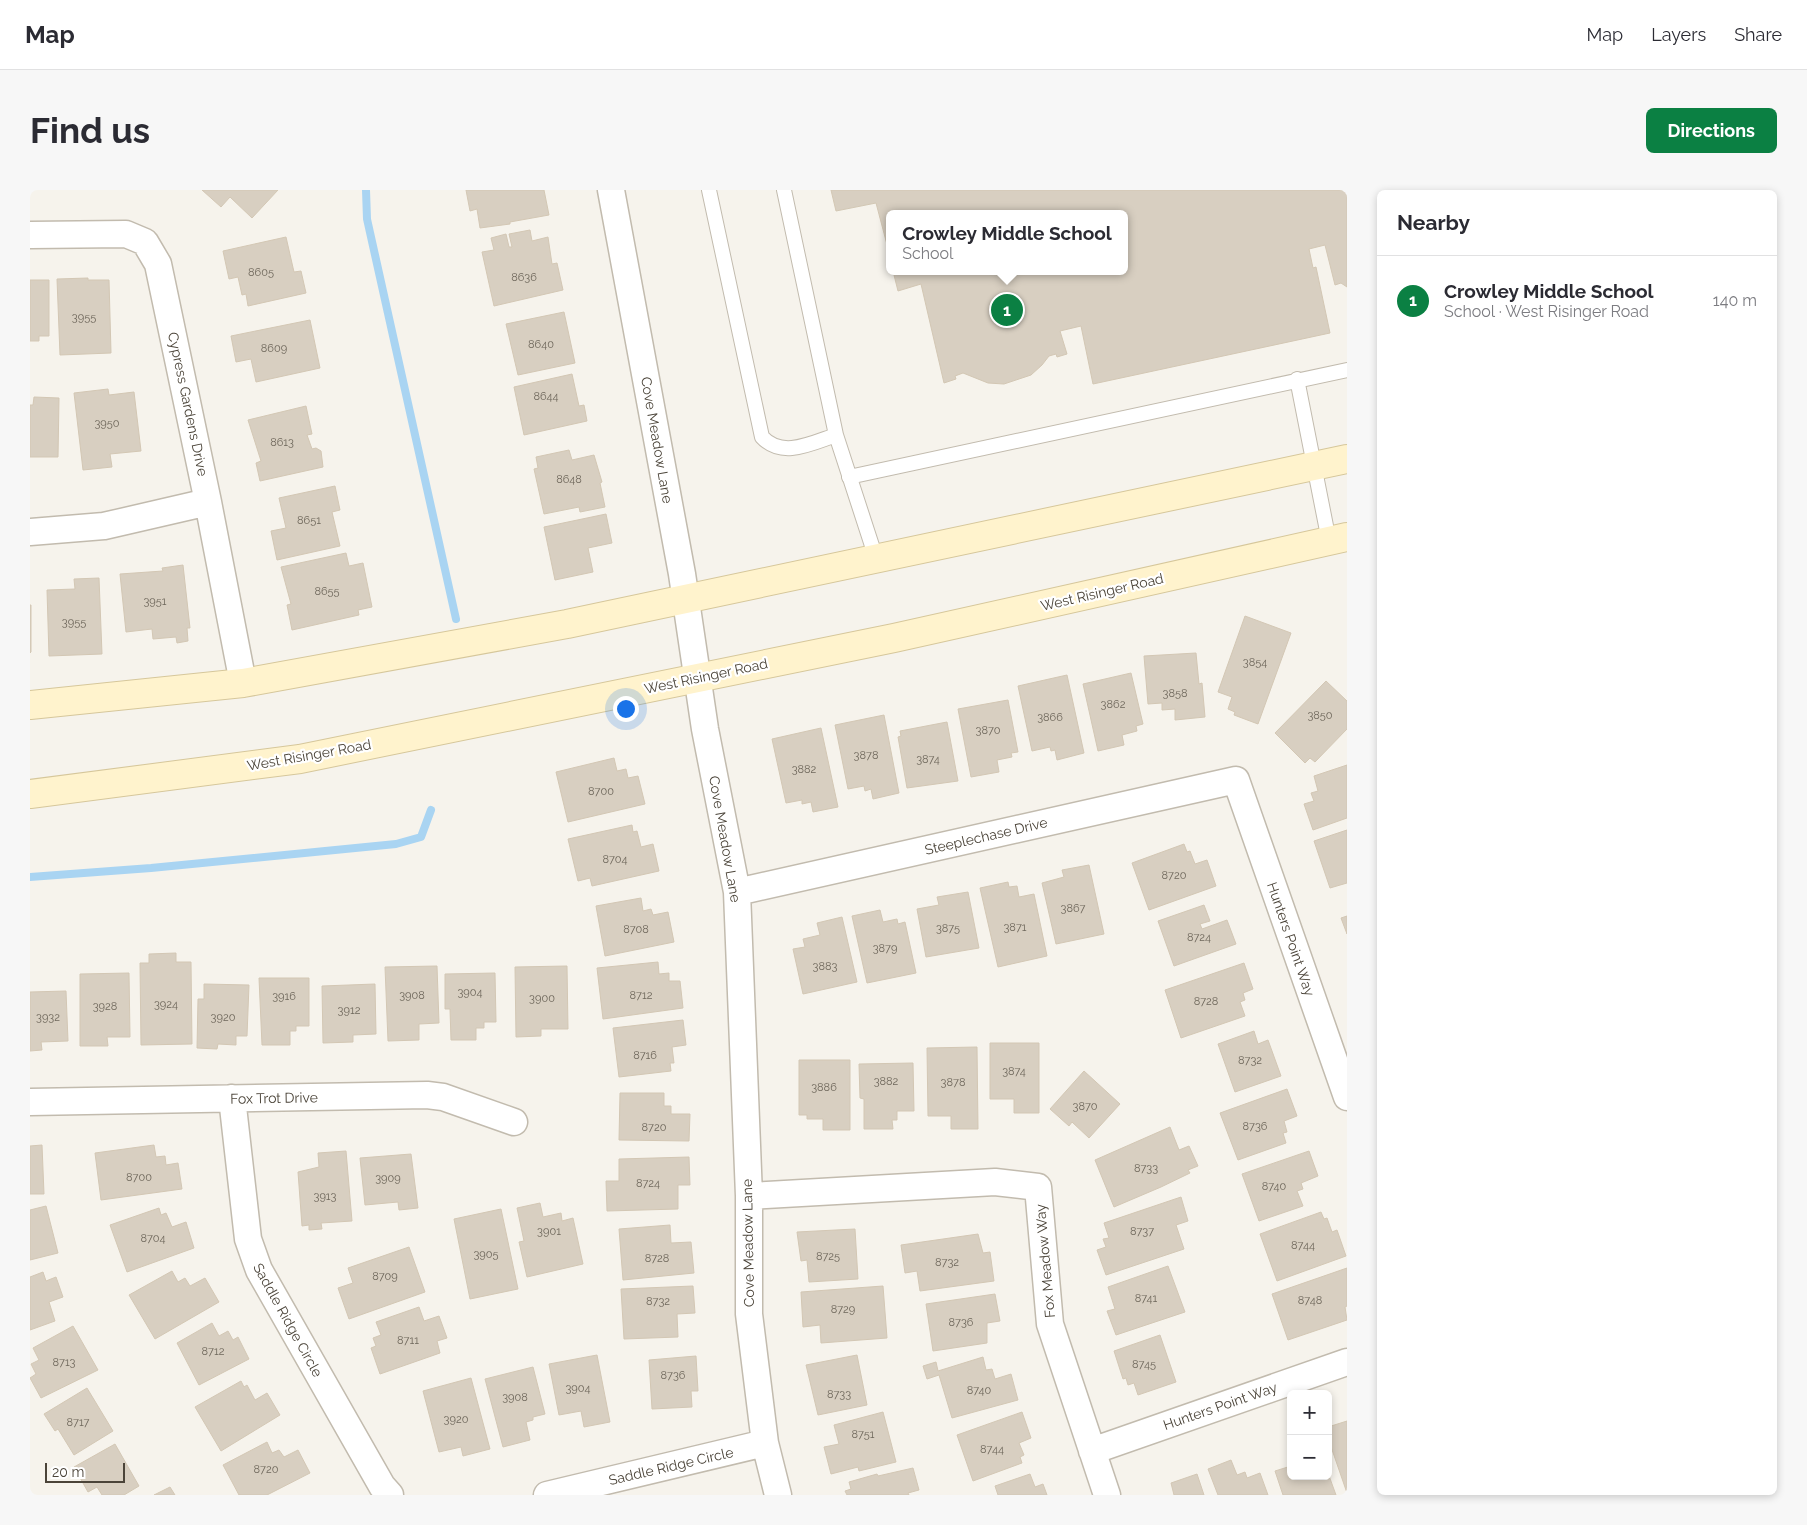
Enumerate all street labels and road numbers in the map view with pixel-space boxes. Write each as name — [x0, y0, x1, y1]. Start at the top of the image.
street label: Cypress Gardens Drive — [165, 330, 211, 478]
street label: Cove Meadow Lane — [638, 375, 676, 505]
street label: West Risinger Road — [1039, 570, 1165, 614]
street label: West Risinger Road — [643, 655, 769, 697]
street label: West Risinger Road — [246, 736, 372, 774]
street label: Cove Meadow Lane — [706, 774, 744, 904]
street label: Steeplechase Drive — [923, 814, 1049, 858]
street label: Hunters Point Way — [1264, 880, 1318, 998]
street label: Fox Trot Drive — [230, 1089, 318, 1107]
street label: Cove Meadow Lane — [739, 1179, 757, 1307]
street label: Fox Meadow Way — [1032, 1203, 1058, 1319]
street label: Saddle Ridge Circle — [250, 1260, 326, 1380]
street label: Hunters Point Way — [1161, 1379, 1279, 1433]
street label: Saddle Ridge Circle — [607, 1444, 735, 1488]

